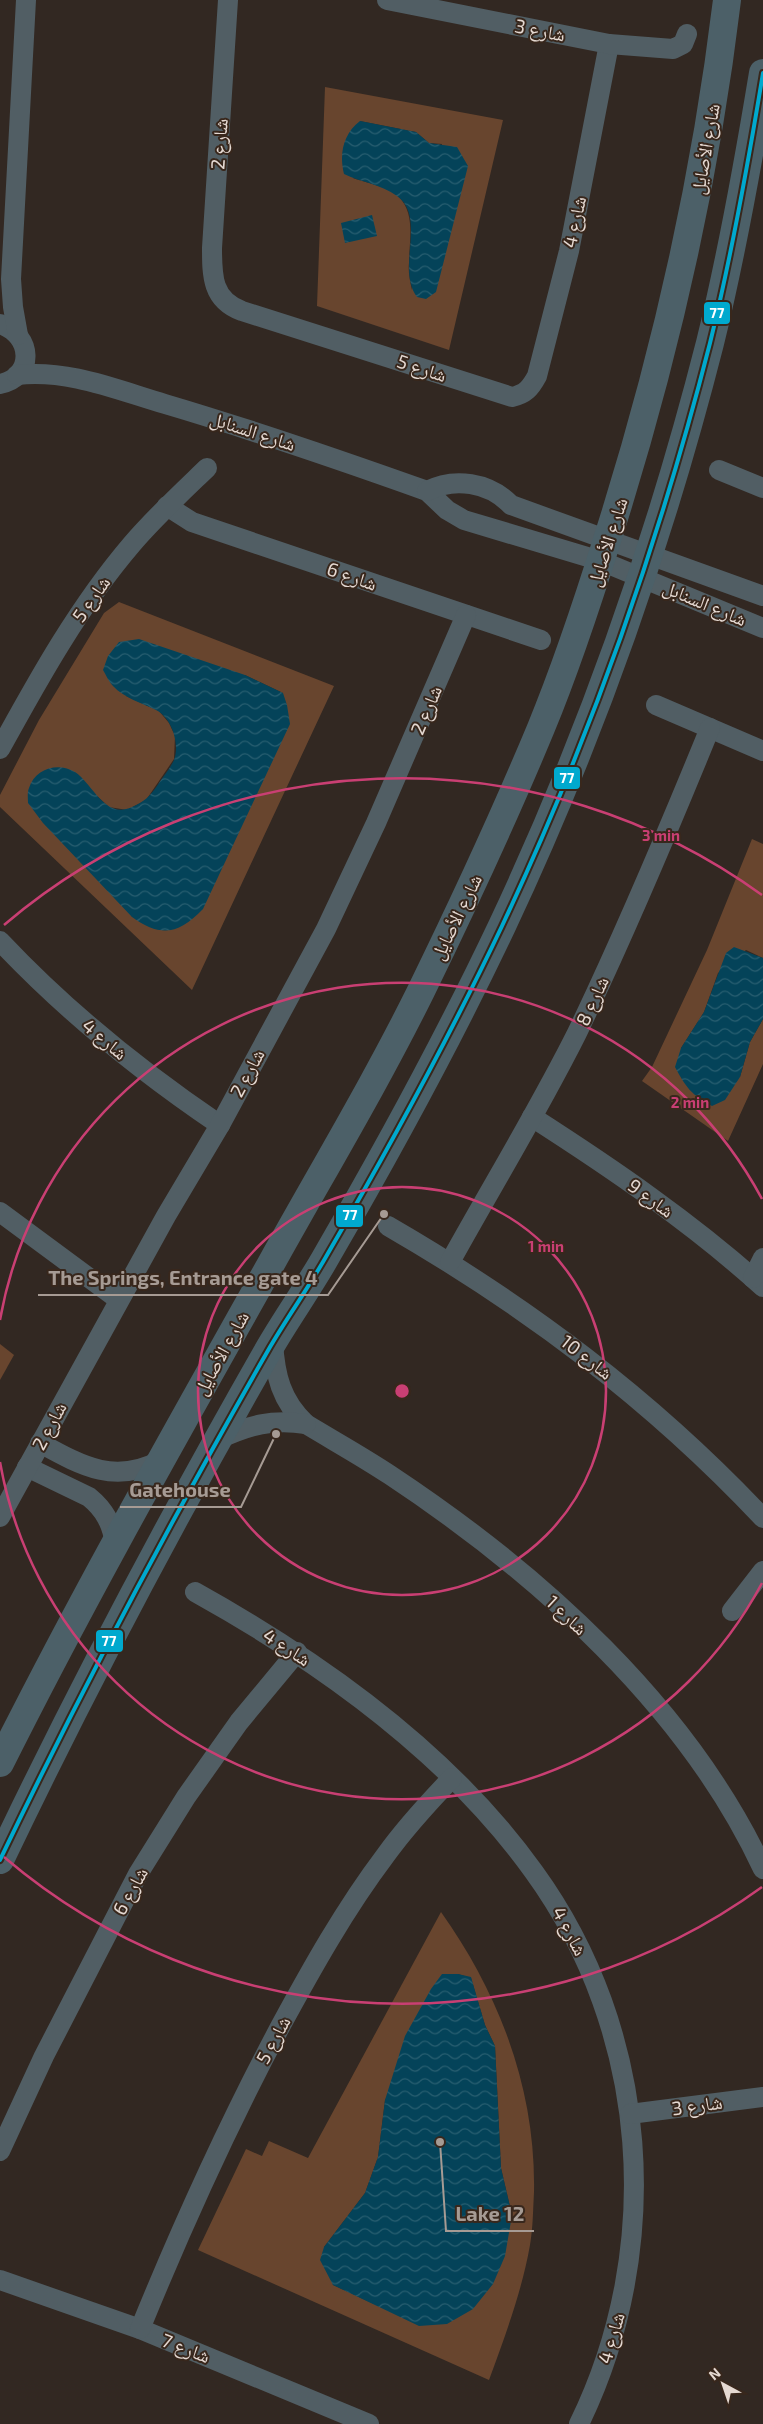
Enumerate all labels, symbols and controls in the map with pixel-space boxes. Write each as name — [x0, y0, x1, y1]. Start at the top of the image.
street label: شارع 3 — [513, 13, 567, 47]
street label: شارع الأصايل — [685, 102, 725, 196]
street label: شارع 2 — [205, 118, 233, 170]
street label: شارع 4 — [557, 194, 591, 250]
line badge: 77 — [703, 301, 731, 325]
text: 77 — [710, 304, 725, 321]
street label: شارع 5 — [394, 349, 450, 387]
street label: شارع السنابل — [207, 406, 299, 456]
street label: شارع الأصايل — [581, 494, 633, 590]
street label: شارع 6 — [324, 556, 380, 596]
street label: شارع 5 — [67, 571, 115, 627]
street label: شارع السنابل — [660, 575, 750, 631]
street label: شارع 2 — [405, 682, 447, 738]
line badge: 77 — [553, 766, 581, 790]
text: 77 — [560, 769, 575, 786]
text: 3 min — [642, 826, 680, 844]
street label: شارع الأصايل — [425, 870, 487, 964]
street label: شارع 8 — [570, 972, 614, 1030]
street label: شارع 4 — [77, 1013, 133, 1065]
street label: شارع 2 — [224, 1045, 270, 1101]
text: 2 min — [671, 1093, 709, 1111]
street label: شارع 9 — [623, 1173, 679, 1223]
line badge: 77 — [335, 1204, 364, 1228]
text: 77 — [343, 1206, 358, 1223]
text: 1 min — [528, 1237, 564, 1255]
callout: The Springs, Entrance gate 4 — [38, 1260, 328, 1295]
text: The Springs, Entrance gate 4 — [48, 1265, 318, 1289]
street label: شارع الأصايل — [188, 1307, 254, 1399]
street label: شارع 10 — [556, 1329, 618, 1385]
centre of rings — [393, 1382, 411, 1400]
street label: شارع 2 — [26, 1398, 72, 1454]
callout: Gatehouse — [120, 1472, 241, 1507]
text: Gatehouse — [129, 1477, 231, 1501]
street label: شارع 1 — [541, 1590, 593, 1640]
street label: شارع 4 — [259, 1623, 315, 1671]
line badge: 77 — [95, 1629, 124, 1653]
text: 77 — [102, 1632, 117, 1649]
street label: شارع 6 — [107, 1863, 153, 1919]
street label: شارع 4 — [547, 1902, 593, 1960]
street label: شارع 5 — [251, 2012, 295, 2068]
street label: شارع 3 — [670, 2090, 724, 2120]
callout: Lake 12 — [446, 2196, 534, 2231]
text: Lake 12 — [456, 2201, 524, 2225]
street label: شارع 4 — [592, 2310, 630, 2366]
street label: شارع 7 — [158, 2328, 214, 2368]
north arrow — [698, 2359, 748, 2409]
text: N — [705, 2364, 724, 2383]

